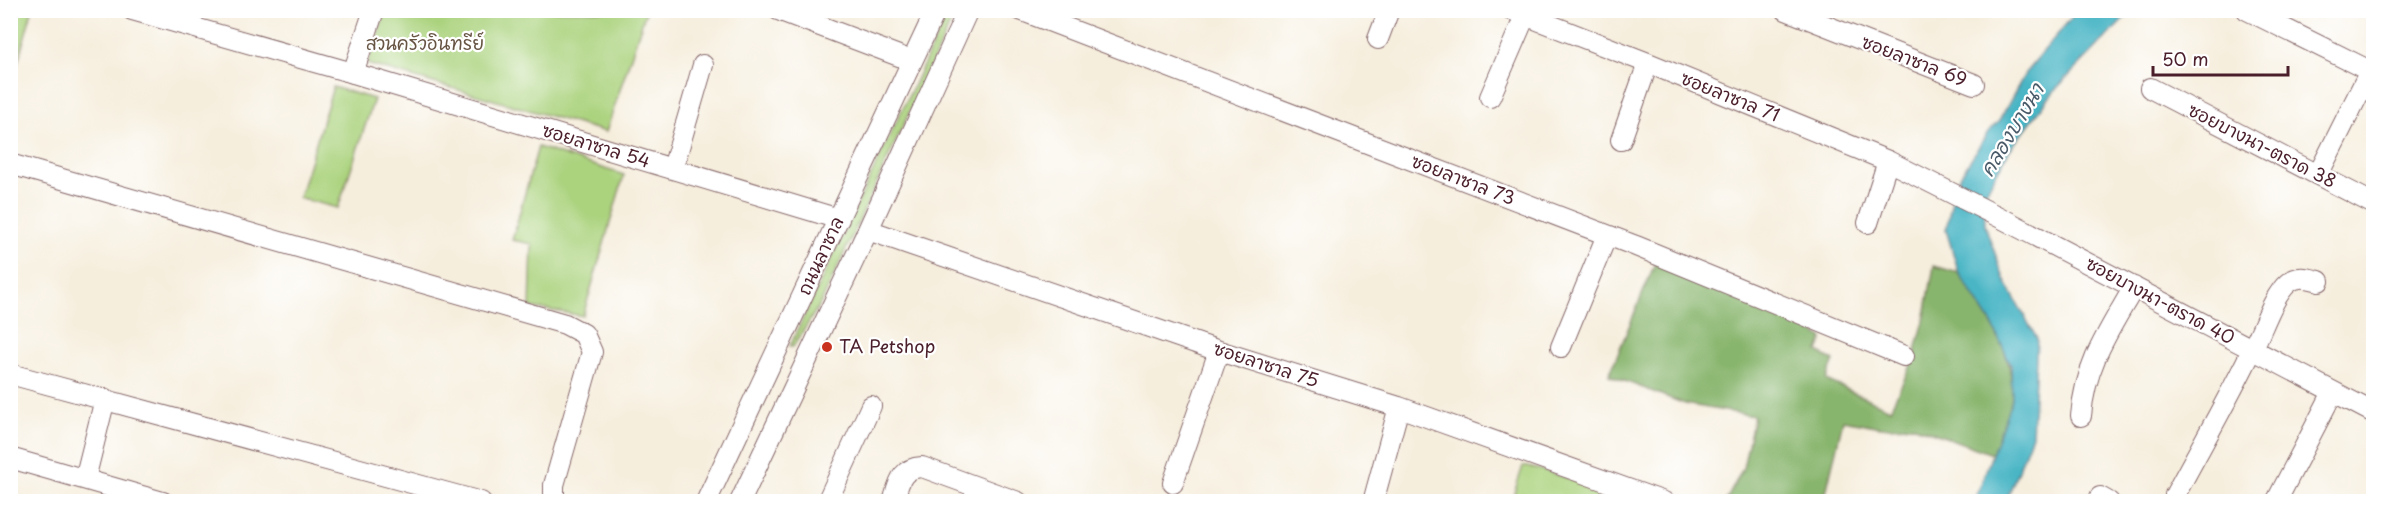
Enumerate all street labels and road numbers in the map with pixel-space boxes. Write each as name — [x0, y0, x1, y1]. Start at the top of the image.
street label: ซอยลาซาล 69 — [1858, 27, 1971, 92]
street label: ซอยลาซาล 71 — [1677, 63, 1784, 128]
street label: ซอยบางนา-ตราด 38 — [2184, 96, 2342, 194]
street label: ซอยลาซาล 54 — [539, 115, 654, 174]
street label: ซอยลาซาล 73 — [1408, 146, 1519, 211]
street label: ถนนลาซาล — [790, 212, 850, 299]
street label: ซอยบางนา-ตราด 40 — [2081, 249, 2240, 350]
street label: ซอยลาซาล 75 — [1210, 334, 1323, 393]

